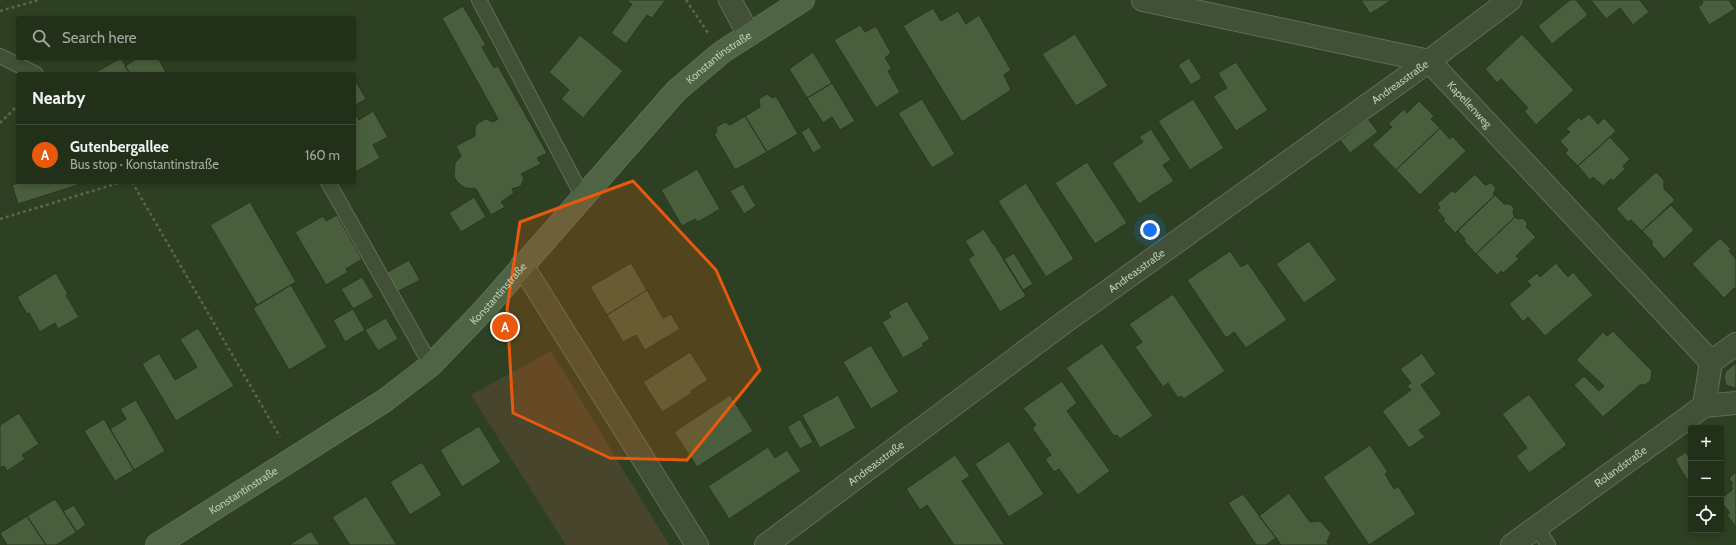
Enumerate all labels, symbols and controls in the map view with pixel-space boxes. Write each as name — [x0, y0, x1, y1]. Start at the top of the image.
search box — [16, 16, 356, 60]
icon: search — [30, 27, 52, 49]
street label: Konstantinstraße — [683, 28, 754, 87]
text: Search here — [62, 29, 137, 47]
street label: Andreasstraße — [1369, 57, 1431, 107]
street label: Kapellenweg — [1444, 78, 1495, 131]
text: Nearby — [32, 88, 85, 108]
text: Gutenbergallee — [70, 138, 169, 156]
text: A — [41, 147, 49, 163]
text: 160 m — [305, 147, 340, 163]
text: Bus stop · Konstantinstraße — [70, 156, 219, 172]
your location — [1140, 220, 1160, 240]
street label: Andreasstraße — [1105, 245, 1168, 296]
street label: Konstantinstraße — [467, 259, 530, 328]
pin: A — [492, 312, 518, 342]
map controls — [1688, 425, 1724, 533]
button: + — [1688, 425, 1724, 461]
street label: Andreasstraße — [845, 437, 907, 489]
street label: Rolandstraße — [1591, 442, 1650, 490]
button: − — [1688, 461, 1724, 497]
street label: Konstantinstraße — [206, 463, 280, 517]
button: locate — [1688, 497, 1724, 533]

